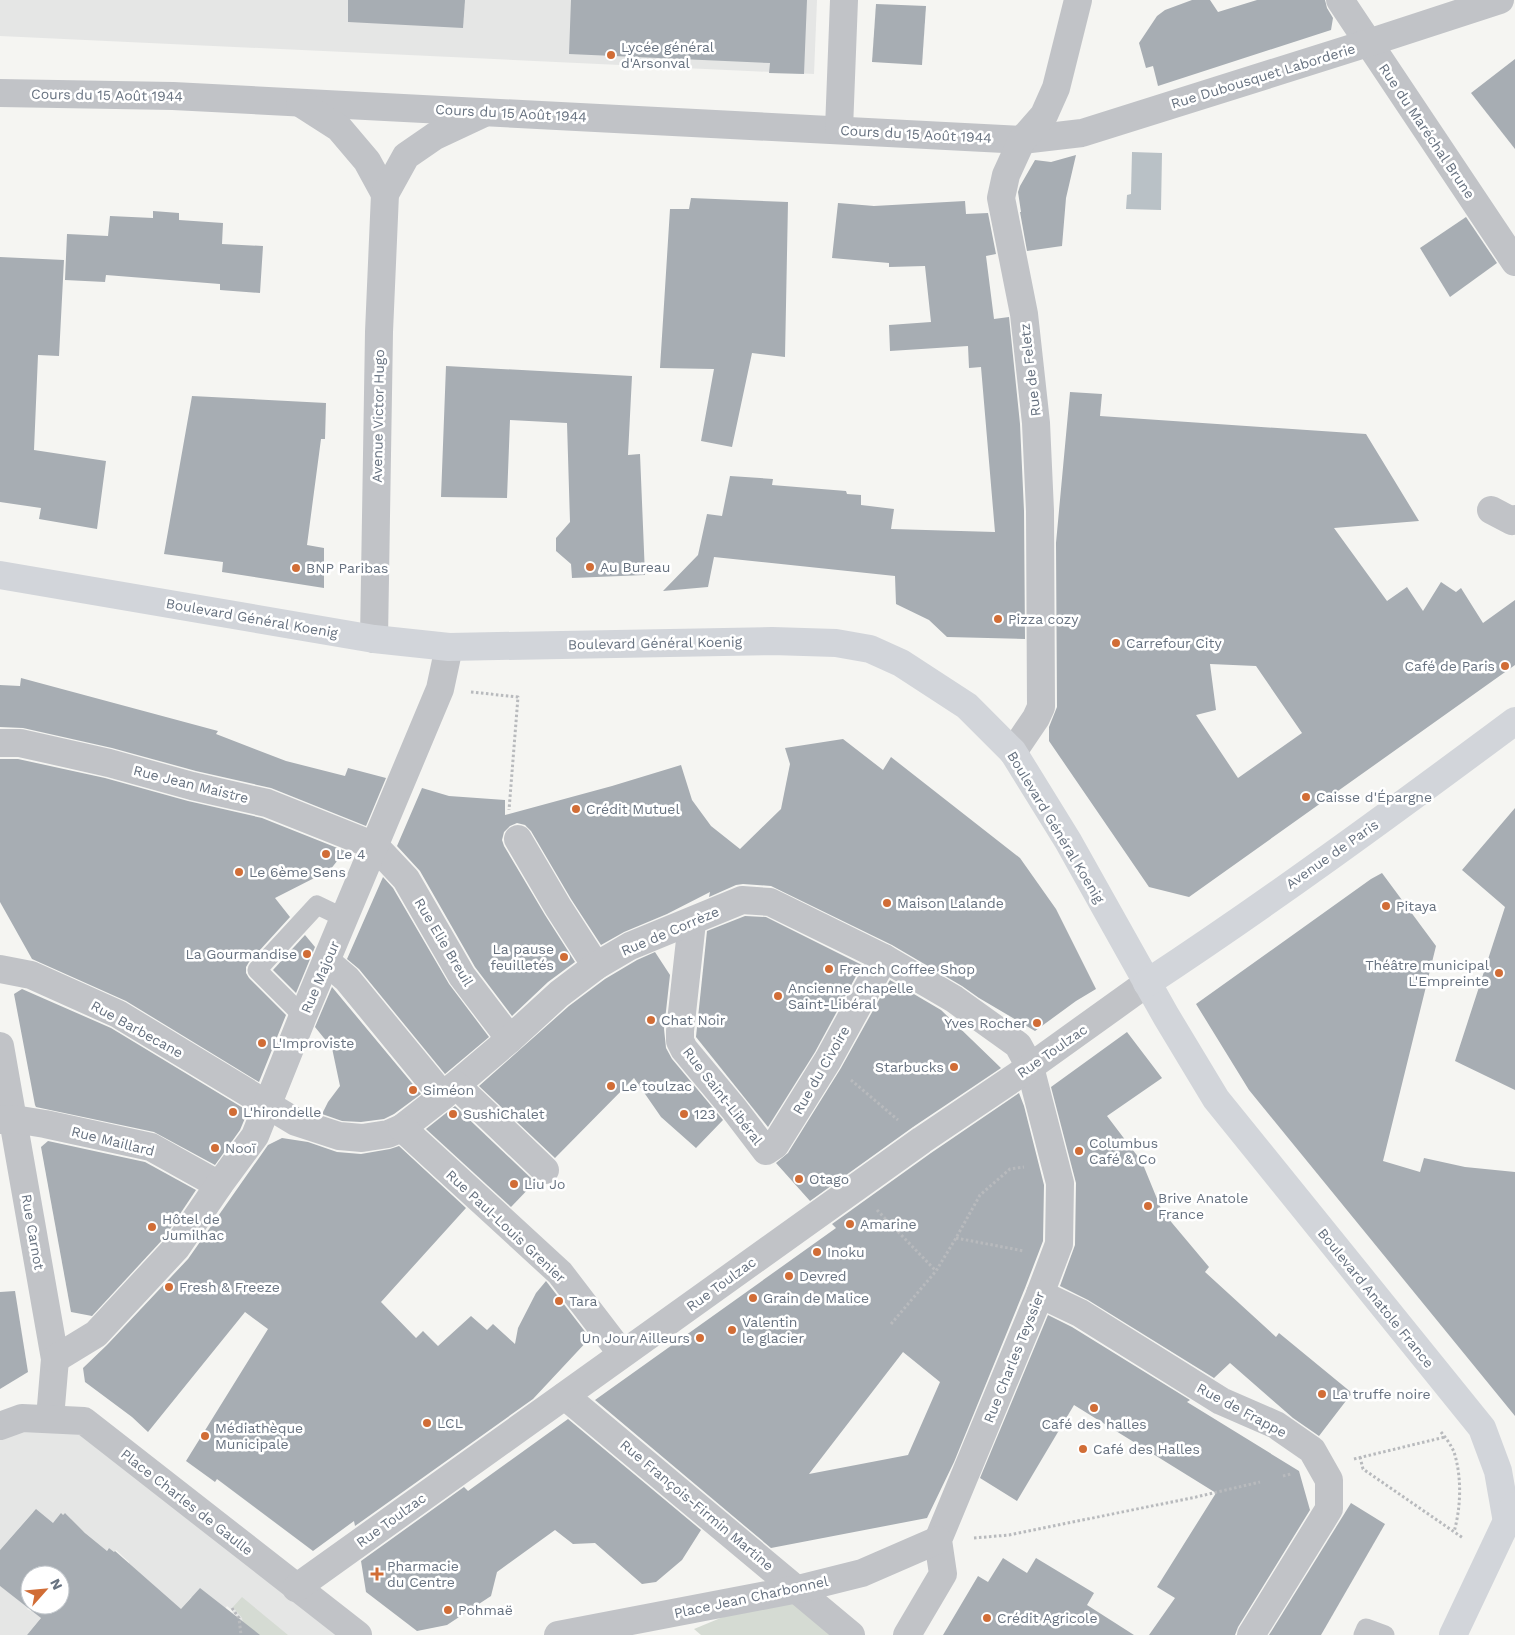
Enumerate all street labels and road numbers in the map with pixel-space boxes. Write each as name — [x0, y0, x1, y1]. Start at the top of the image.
street label: Rue Dubousquet Laborderie — [1169, 40, 1357, 112]
street label: Rue du Maréchal Brune — [1376, 60, 1478, 202]
street label: Cours du 15 Août 1944 — [31, 86, 183, 104]
street label: Cours du 15 Août 1944 — [435, 101, 587, 125]
street label: Cours du 15 Août 1944 — [840, 122, 992, 146]
street label: Rue de Feletz — [1016, 323, 1044, 417]
street label: Avenue Victor Hugo — [369, 349, 387, 483]
street label: Boulevard Général Koenig — [165, 595, 340, 641]
street label: Boulevard Général Koenig — [568, 633, 743, 653]
street label: Boulevard Général Koenig — [1004, 748, 1108, 906]
street label: Rue Jean Maistre — [132, 762, 250, 806]
street label: Avenue de Paris — [1283, 816, 1381, 892]
street label: Rue Elie Breuil — [411, 895, 477, 990]
street label: Rue de Corrèze — [619, 903, 721, 959]
street label: Rue Majour — [298, 938, 343, 1016]
street label: Rue Barbecane — [88, 997, 186, 1061]
street label: Rue Toulzac — [1014, 1021, 1090, 1081]
street label: Rue du Civoire — [789, 1023, 853, 1117]
street label: Rue Saint-Libéral — [680, 1044, 766, 1148]
street label: Rue Maillard — [70, 1123, 156, 1159]
street label: Rue Paul-Louis Grenier — [443, 1166, 569, 1286]
street label: Rue Carnot — [18, 1193, 48, 1271]
street label: Boulevard Anatole France — [1315, 1225, 1437, 1371]
street label: Rue Toulzac — [683, 1253, 759, 1314]
street label: Rue Charles Teyssier — [980, 1289, 1048, 1425]
street label: Rue de Frappe — [1194, 1380, 1290, 1440]
street label: Rue François-Firmin Martine — [617, 1436, 777, 1574]
street label: Place Charles de Gaulle — [118, 1446, 256, 1558]
street label: Rue Toulzac — [353, 1489, 429, 1550]
street label: Place Jean Charbonnel — [672, 1573, 830, 1621]

